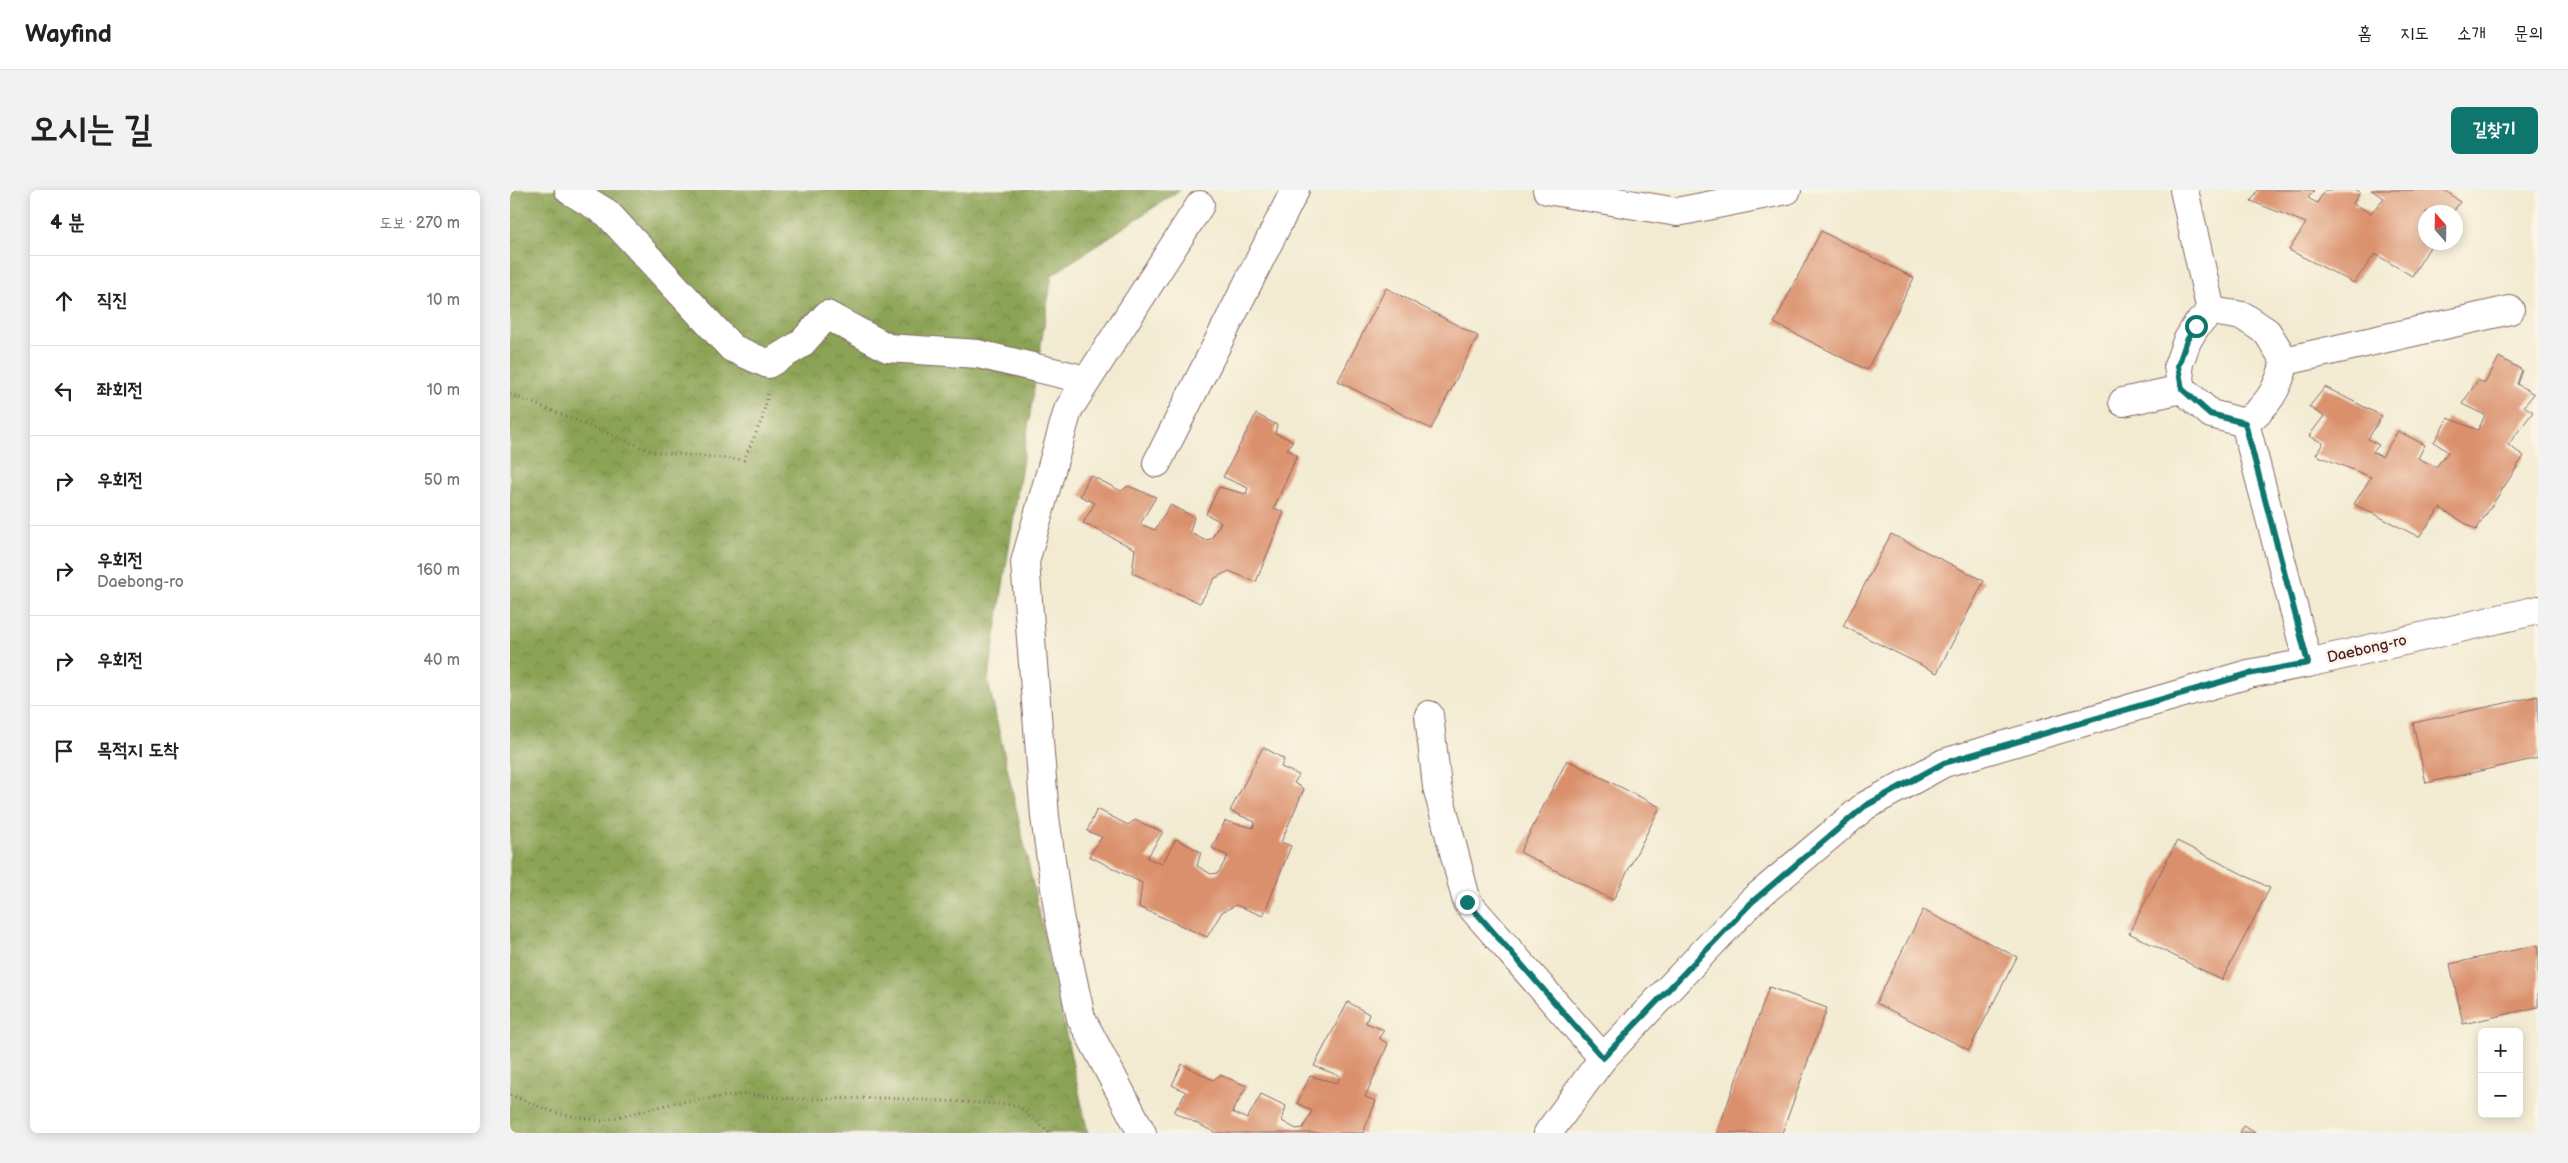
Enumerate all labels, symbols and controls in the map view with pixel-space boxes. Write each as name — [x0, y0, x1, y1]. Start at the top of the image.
text: Wayfind — [25, 20, 112, 49]
text: 홈 — [2358, 23, 2372, 44]
text: 지도 — [2400, 23, 2429, 44]
text: 소개 — [2457, 23, 2486, 44]
text: 문의 — [2514, 23, 2543, 44]
button: 길찾기 — [2451, 107, 2538, 154]
text: 오시는 길 — [30, 108, 152, 151]
north arrow — [2418, 205, 2463, 250]
text: 4 분 — [50, 210, 85, 235]
text: 도보 · 270 m — [380, 214, 460, 233]
icon: ahead — [50, 287, 78, 315]
text: 직진 — [97, 289, 128, 312]
text: 10 m — [427, 291, 460, 310]
route start — [2185, 315, 2208, 338]
icon: left — [50, 377, 78, 405]
text: 좌회전 — [97, 379, 143, 402]
text: 10 m — [427, 381, 460, 400]
icon: right — [50, 467, 78, 495]
text: 우회전 — [97, 469, 143, 492]
text: 50 m — [424, 471, 460, 490]
text: 우회전 — [97, 549, 143, 572]
icon: right — [50, 557, 78, 585]
text: 160 m — [417, 561, 460, 580]
text: Daebong-ro — [97, 573, 184, 592]
street label: Daebong-ro — [2325, 631, 2409, 667]
icon: right — [50, 647, 78, 675]
text: 우회전 — [97, 649, 143, 672]
text: 40 m — [423, 651, 460, 670]
icon: arrive — [50, 737, 78, 765]
text: 목적지 도착 — [97, 739, 179, 762]
route end — [1456, 891, 1479, 914]
map controls — [2478, 1028, 2523, 1118]
button: + — [2478, 1028, 2523, 1073]
button: − — [2478, 1073, 2523, 1118]

